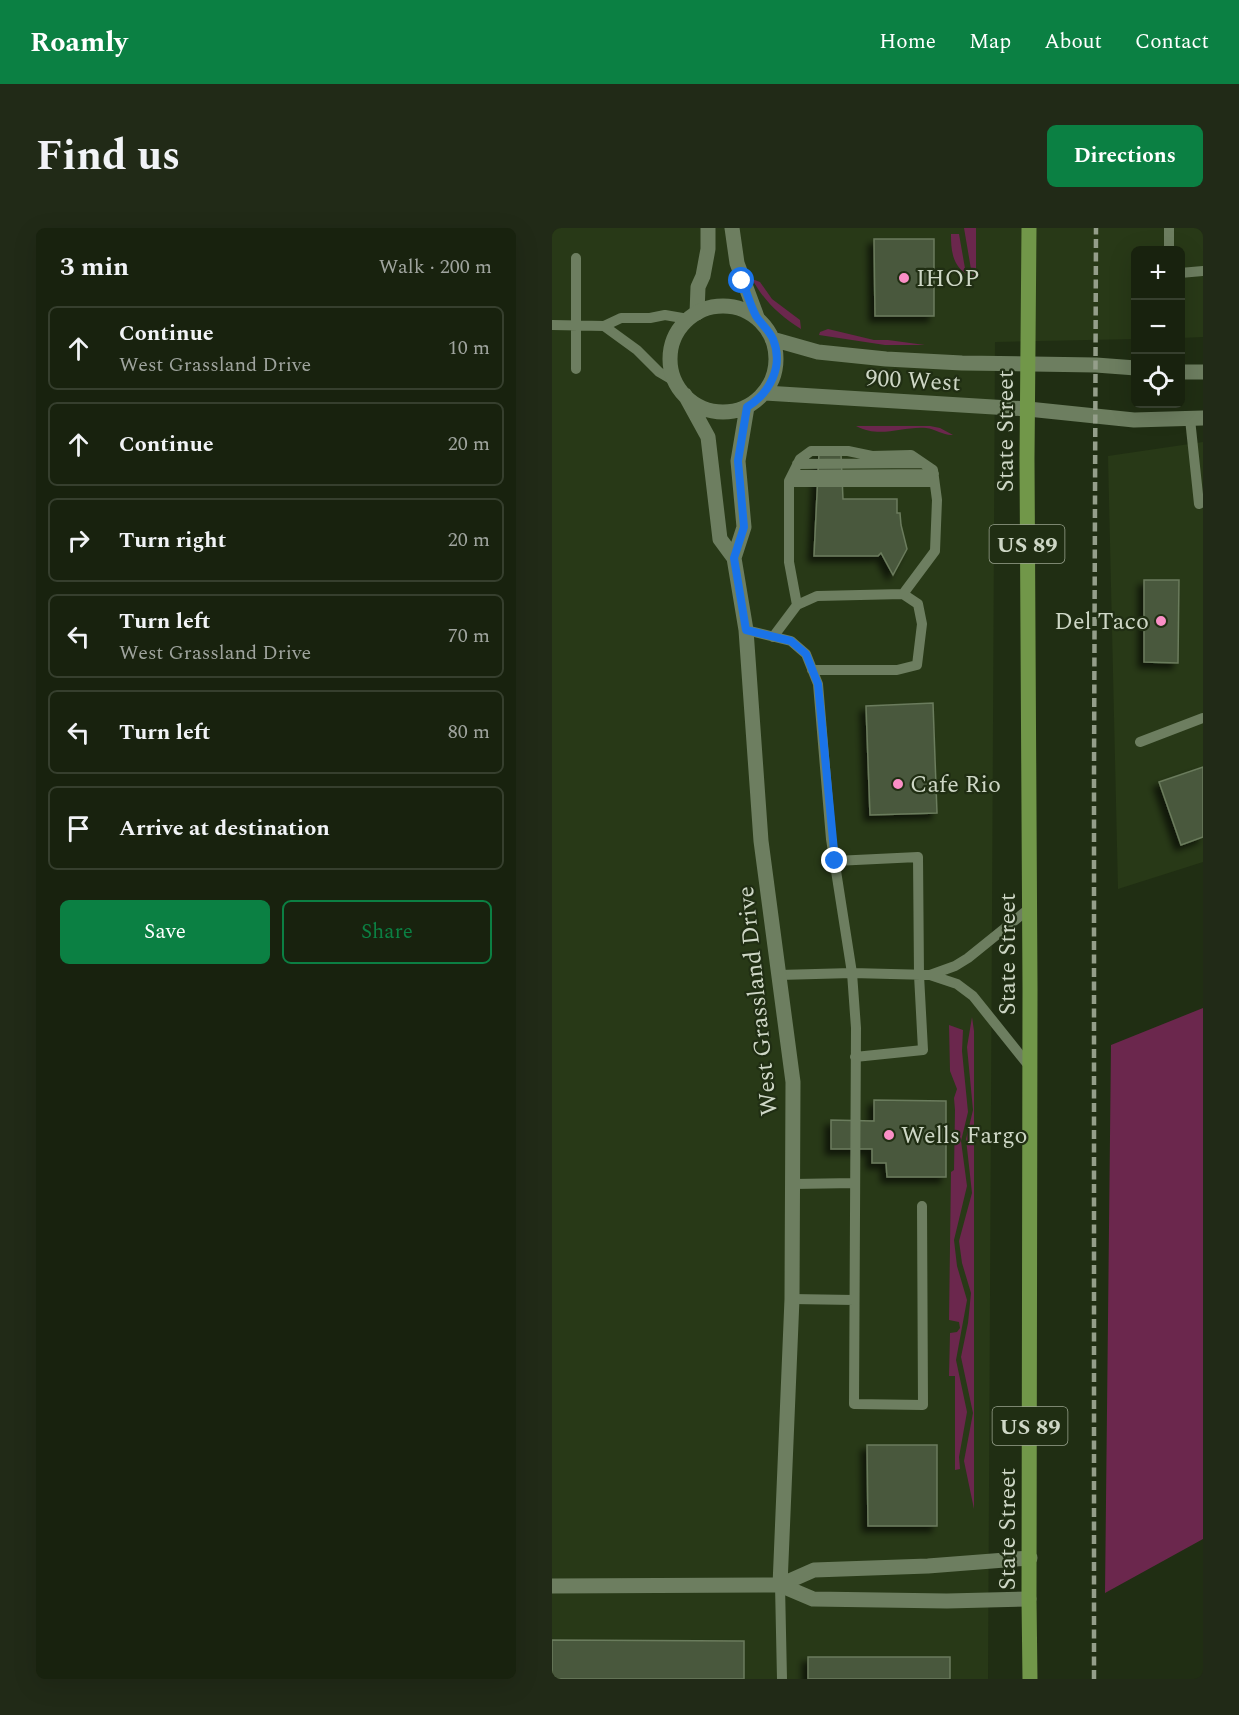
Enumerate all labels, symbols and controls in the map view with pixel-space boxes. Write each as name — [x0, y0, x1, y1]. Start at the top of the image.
text: Roamly — [30, 21, 128, 64]
text: Home — [879, 26, 936, 58]
text: Map — [969, 26, 1011, 58]
text: About — [1044, 26, 1102, 58]
text: Contact — [1135, 26, 1209, 58]
text: Find us — [36, 125, 180, 188]
button: Directions — [1047, 125, 1203, 187]
map controls — [1131, 246, 1185, 408]
button: + — [1131, 246, 1185, 300]
text: 3 min — [60, 247, 129, 287]
text: Walk · 200 m — [379, 252, 492, 282]
place label: IHOP — [916, 261, 979, 297]
route start — [728, 267, 754, 293]
marker: IHOP — [897, 271, 911, 285]
button: − — [1131, 300, 1185, 354]
text: Continue — [119, 317, 214, 350]
icon: ahead — [62, 332, 95, 365]
text: 10 m — [448, 333, 490, 363]
text: West Grassland Drive — [119, 350, 311, 380]
button: locate — [1131, 354, 1185, 408]
street label: 900 West — [864, 361, 961, 401]
street label: State Street — [988, 370, 1024, 492]
icon: ahead — [62, 428, 95, 461]
text: Continue — [119, 428, 214, 461]
text: 20 m — [448, 429, 490, 459]
icon: right — [62, 524, 95, 557]
text: Turn right — [119, 524, 226, 557]
text: 20 m — [448, 525, 490, 555]
road number: US 89 — [990, 525, 1064, 563]
place label: Del Taco — [1054, 604, 1149, 640]
text: Turn left — [119, 605, 211, 638]
marker: Del Taco — [1154, 614, 1168, 628]
icon: left — [62, 620, 95, 653]
text: 70 m — [448, 621, 490, 651]
text: West Grassland Drive — [119, 638, 311, 668]
icon: left — [62, 716, 95, 749]
text: Turn left — [119, 716, 211, 749]
text: 80 m — [448, 717, 490, 747]
place label: Cafe Rio — [910, 767, 1001, 803]
marker: Cafe Rio — [891, 777, 905, 791]
icon: arrive — [62, 812, 95, 845]
text: Arrive at destination — [119, 812, 330, 845]
route end — [821, 847, 847, 873]
street label: West Grassland Drive — [728, 884, 788, 1117]
street label: State Street — [990, 893, 1026, 1015]
button: Save — [60, 900, 270, 964]
button: Share — [282, 900, 492, 964]
place label: Wells Fargo — [901, 1118, 1028, 1154]
marker: Wells Fargo — [882, 1128, 896, 1142]
road number: US 89 — [992, 1407, 1068, 1445]
street label: State Street — [990, 1468, 1026, 1590]

